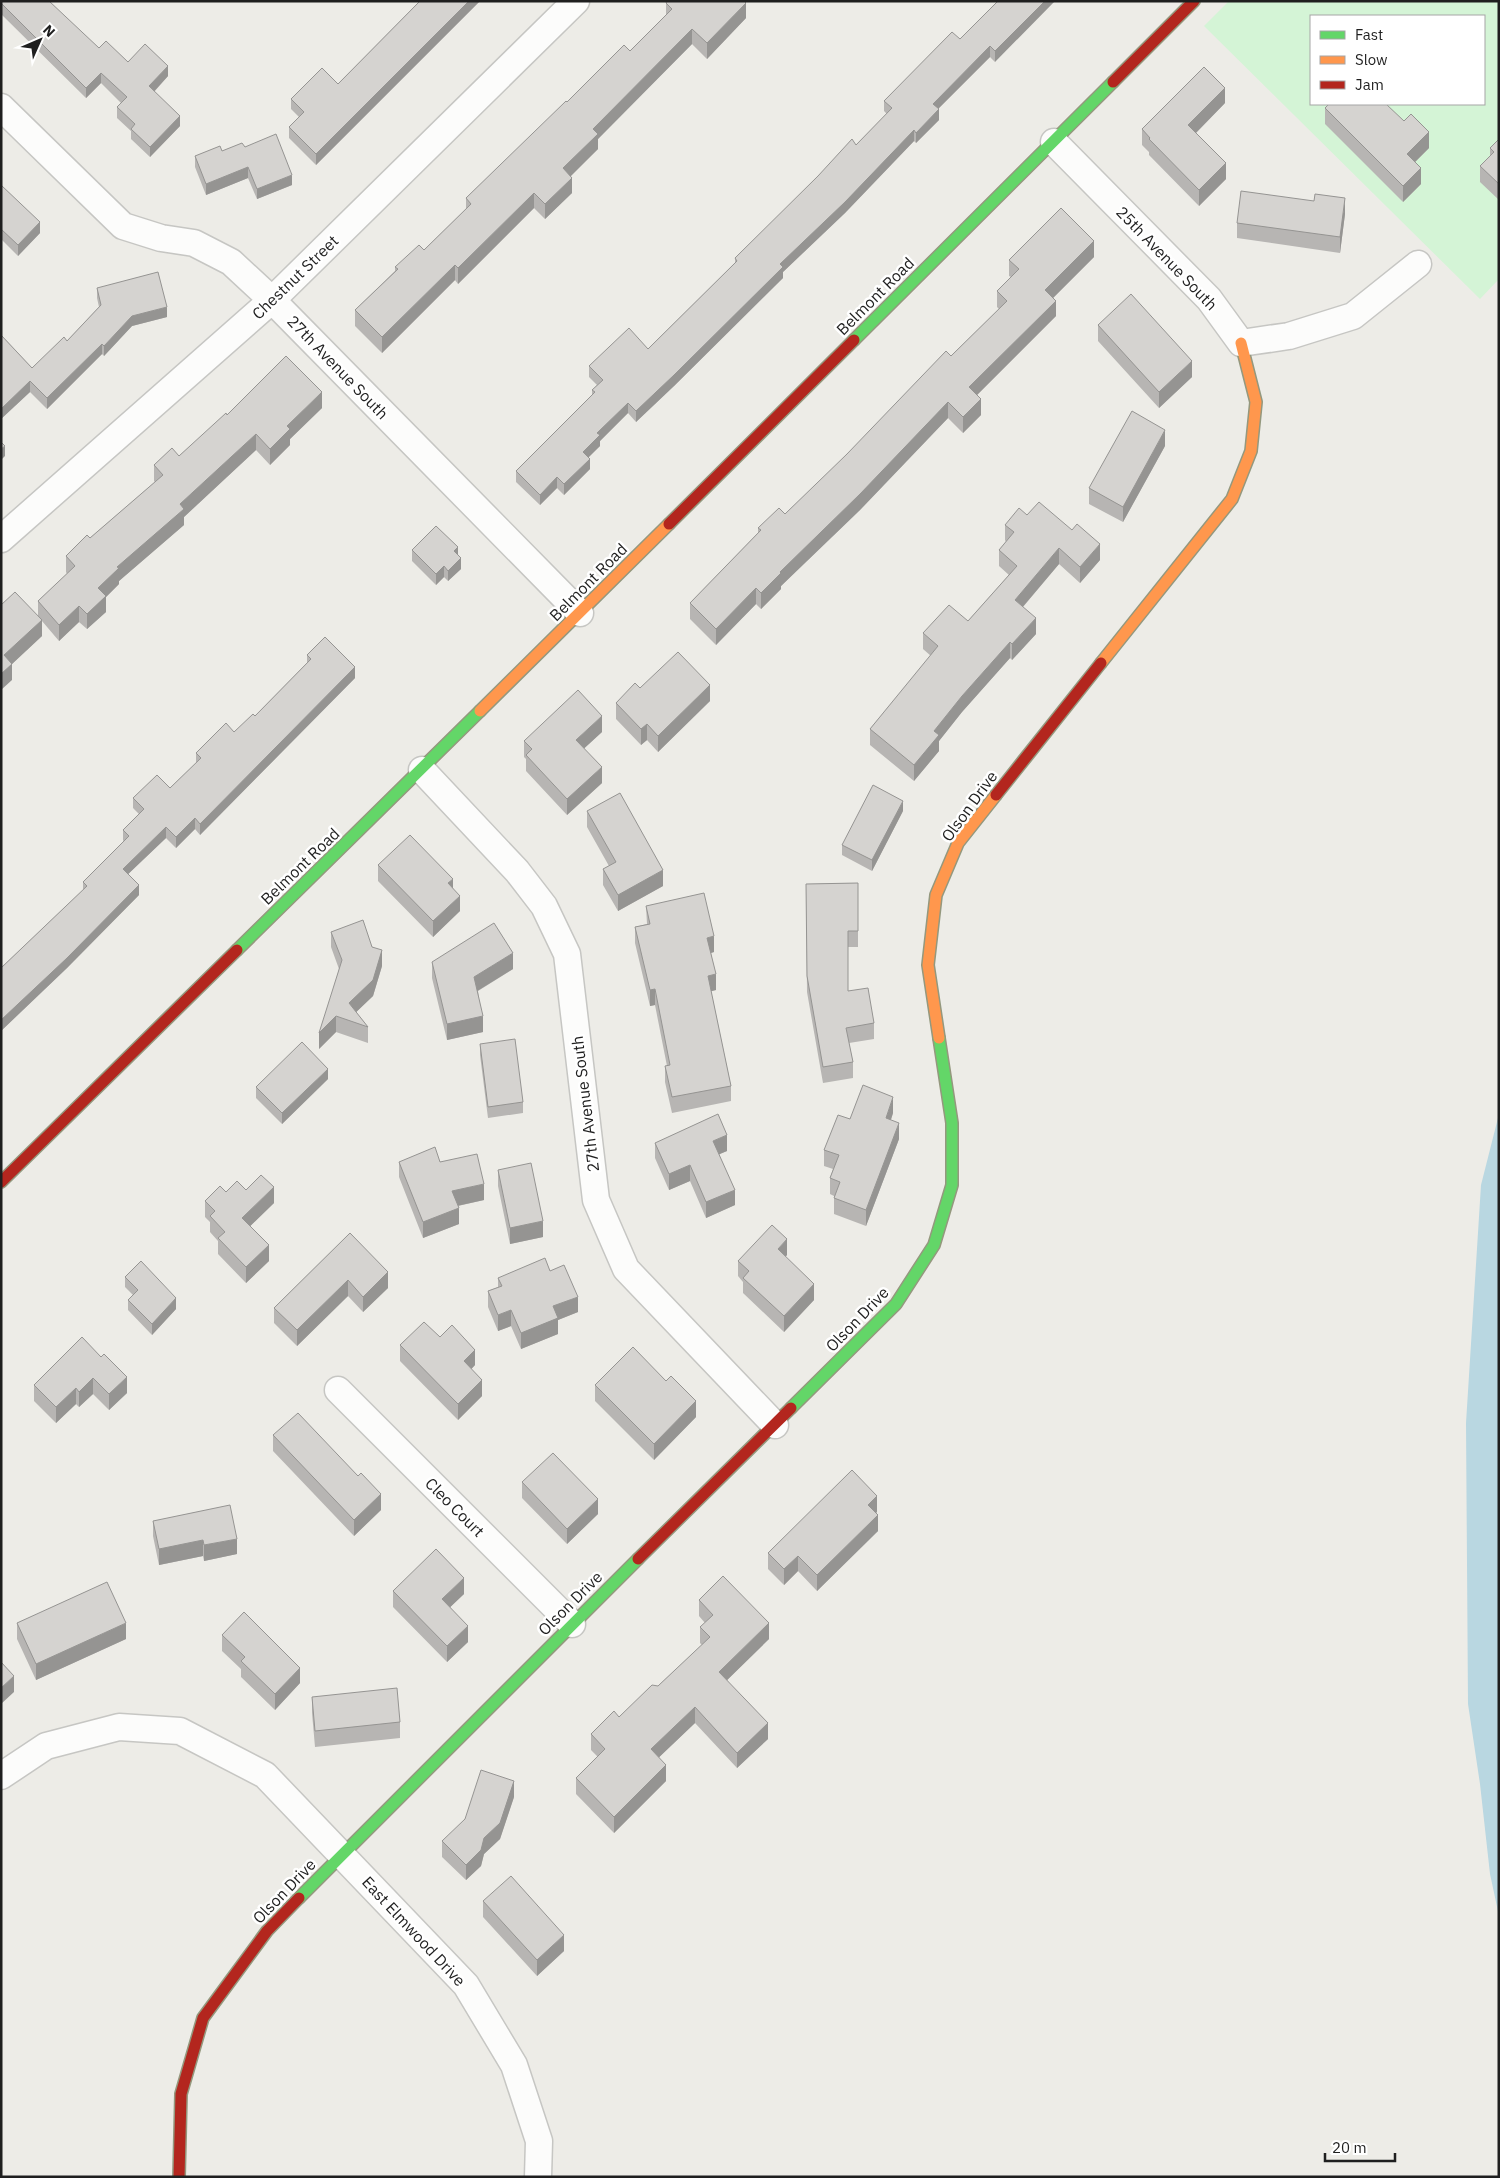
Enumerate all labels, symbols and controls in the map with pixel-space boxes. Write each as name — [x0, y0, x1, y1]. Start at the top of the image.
north arrow — [15, 15, 65, 65]
legend — [1310, 15, 1485, 105]
text: N — [39, 21, 59, 41]
text: Fast — [1355, 25, 1383, 44]
text: Slow — [1355, 50, 1388, 69]
text: Jam — [1355, 75, 1384, 94]
street label: 25th Avenue South — [1112, 202, 1222, 314]
street label: Chestnut Street — [248, 231, 342, 323]
street label: Belmont Road — [832, 253, 918, 339]
street label: 27th Avenue South — [283, 311, 393, 423]
street label: Belmont Road — [545, 539, 631, 625]
street label: Olson Drive — [937, 767, 1001, 845]
street label: Belmont Road — [256, 823, 344, 909]
street label: 27th Avenue South — [567, 1035, 603, 1173]
street label: Olson Drive — [821, 1282, 893, 1356]
street label: Cleo Court — [421, 1473, 489, 1541]
street label: Olson Drive — [534, 1567, 606, 1639]
street label: Olson Drive — [248, 1854, 320, 1928]
street label: East Elmwood Drive — [358, 1872, 470, 1990]
scale bar — [1325, 2130, 1395, 2162]
text: 20 m — [1332, 2138, 1367, 2157]

